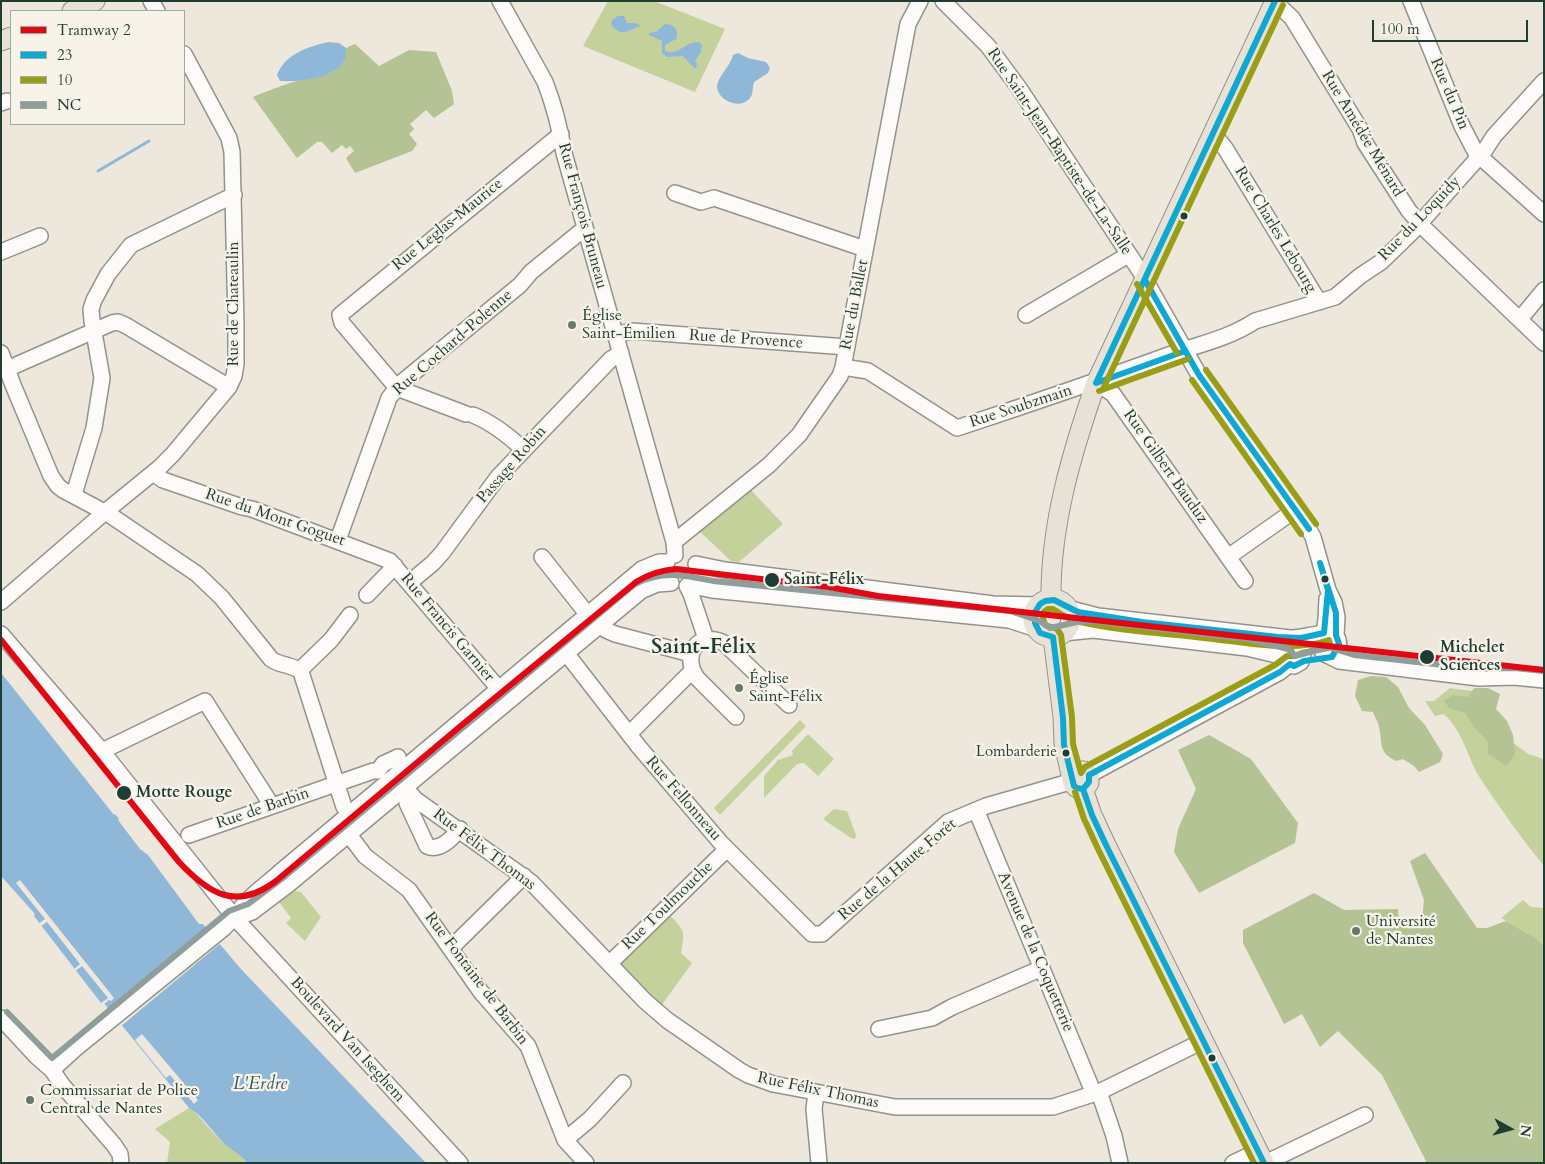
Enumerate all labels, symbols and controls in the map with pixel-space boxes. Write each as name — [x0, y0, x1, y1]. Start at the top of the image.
legend — [10, 10, 185, 125]
scale bar — [1375, 10, 1531, 42]
text: 100 m — [1380, 19, 1420, 39]
text: Tramway 2 — [57, 20, 131, 40]
text: 23 — [57, 45, 72, 65]
street label: Rue Saint-Jean-Baptiste-de-La-Salle — [982, 45, 1136, 259]
street label: Rue du Pin — [1425, 55, 1473, 133]
street label: Rue Amédée Ménard — [1317, 67, 1407, 201]
text: 10 — [57, 70, 72, 90]
text: NC — [57, 95, 81, 115]
street label: Rue François Bruneau — [553, 141, 611, 291]
street label: Rue Charles Lebourg — [1230, 163, 1320, 297]
street label: Rue du Loquidy — [1375, 173, 1465, 265]
street label: Rue Leglas-Maurice — [389, 175, 507, 275]
unlabelled marker — [1179, 211, 1189, 221]
street label: Rue de Chateaulin — [224, 241, 244, 367]
street label: Rue du Ballet — [837, 258, 873, 352]
street label: Rue Cochard-Polenne — [389, 286, 517, 400]
place label: Église Saint-Émilien — [582, 306, 676, 344]
marker: Église Saint-Émilien — [566, 319, 578, 331]
street label: Rue de Provence — [688, 326, 804, 354]
street label: Rue Soubzmain — [967, 381, 1075, 433]
street label: Rue Gilbert Bauduz — [1119, 406, 1211, 528]
street label: Passage Robin — [473, 422, 551, 508]
street label: Rue du Mont Goguet — [203, 485, 347, 551]
street label: Rue Francis Garnier — [396, 570, 498, 686]
place label: Saint-Félix — [784, 570, 864, 590]
marker: Saint-Félix — [763, 571, 781, 589]
unlabelled marker — [1320, 574, 1330, 584]
district label: Saint-Félix — [651, 635, 757, 661]
place label: Michelet Sciences — [1440, 638, 1504, 676]
marker: Michelet Sciences — [1418, 648, 1436, 666]
place label: Église Saint-Félix — [749, 669, 823, 707]
marker: Église Saint-Félix — [733, 682, 745, 694]
place label: Lombarderie — [976, 744, 1057, 762]
marker: Lombarderie — [1061, 748, 1071, 758]
street label: Rue Fellonneau — [641, 753, 725, 845]
place label: Motte Rouge — [136, 783, 232, 803]
marker: Motte Rouge — [115, 784, 133, 802]
street label: Rue de Barbin — [214, 784, 312, 834]
street label: Rue Félix Thomas — [429, 805, 539, 895]
street label: Rue de la Haute Forêt — [835, 815, 961, 925]
street label: Rue Toulmouche — [619, 858, 717, 954]
street label: Avenue de la Coquetterie — [993, 869, 1077, 1035]
street label: Rue Fontaine de Barbin — [420, 909, 532, 1049]
place label: Université de Nantes — [1366, 912, 1436, 950]
marker: Université de Nantes — [1350, 925, 1362, 937]
street label: Boulevard Van Iseghem — [286, 973, 408, 1107]
unlabelled marker — [1207, 1053, 1217, 1063]
street label: Rue Félix Thomas — [756, 1069, 880, 1113]
water label: L'Erdre — [233, 1074, 287, 1096]
place label: Commissariat de Police Central de Nantes — [40, 1081, 198, 1119]
marker: Commissariat de Police Central de Nantes — [24, 1094, 36, 1106]
north arrow — [1485, 1104, 1535, 1154]
text: N — [1515, 1124, 1536, 1138]

